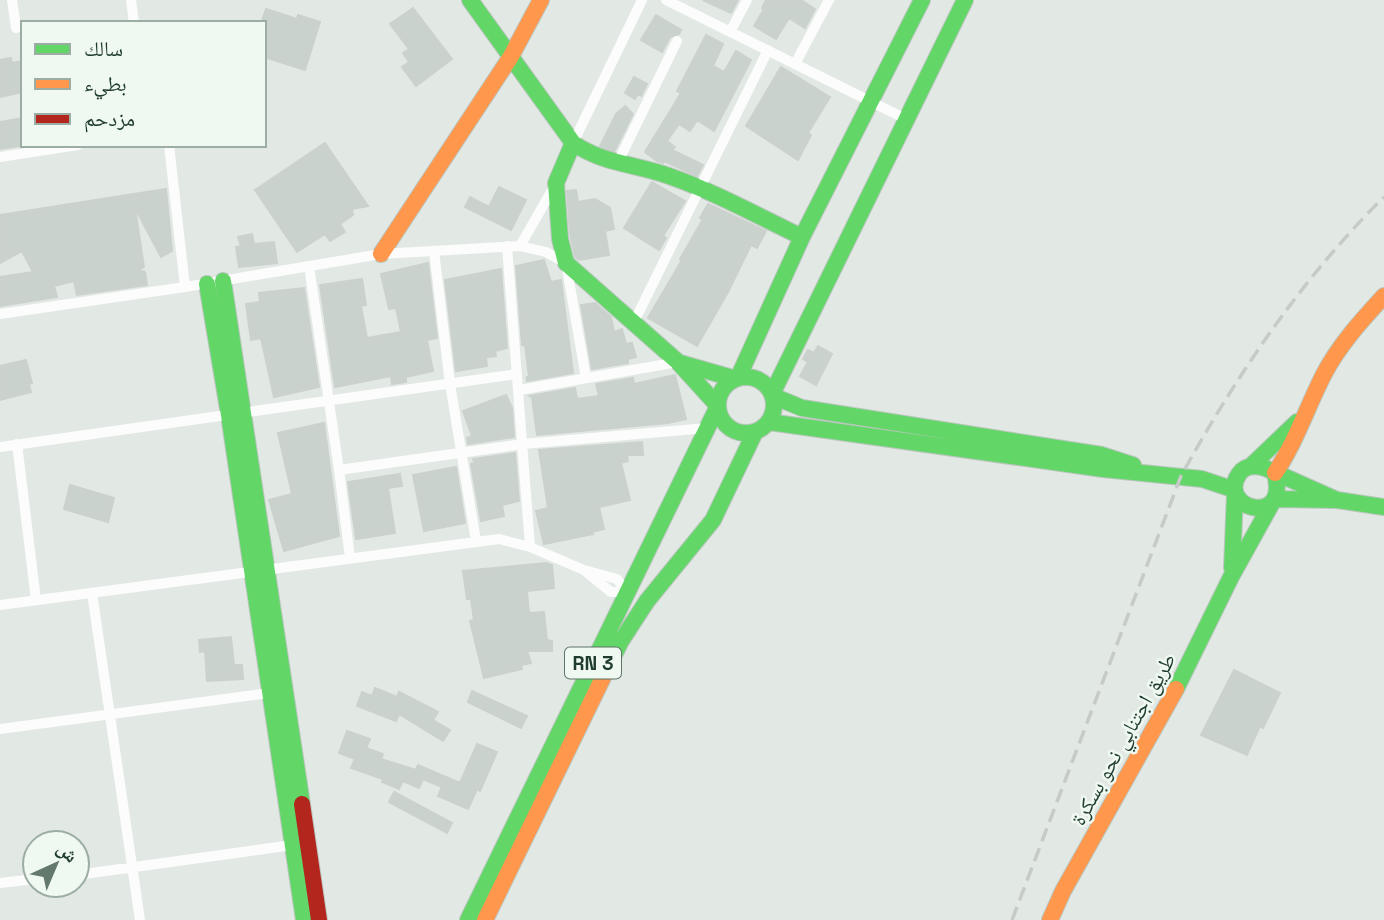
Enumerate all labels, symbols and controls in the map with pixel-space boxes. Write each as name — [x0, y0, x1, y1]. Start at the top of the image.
legend — [21, 21, 266, 147]
text: سالك — [84, 35, 123, 62]
text: بطيء — [84, 70, 127, 100]
text: مزدحم — [84, 105, 135, 133]
road number: RN 3 — [565, 648, 621, 678]
street label: طريق اجتنابي نحو بسكرة — [1064, 648, 1184, 831]
north arrow — [21, 829, 91, 899]
text: ش — [52, 836, 83, 868]

